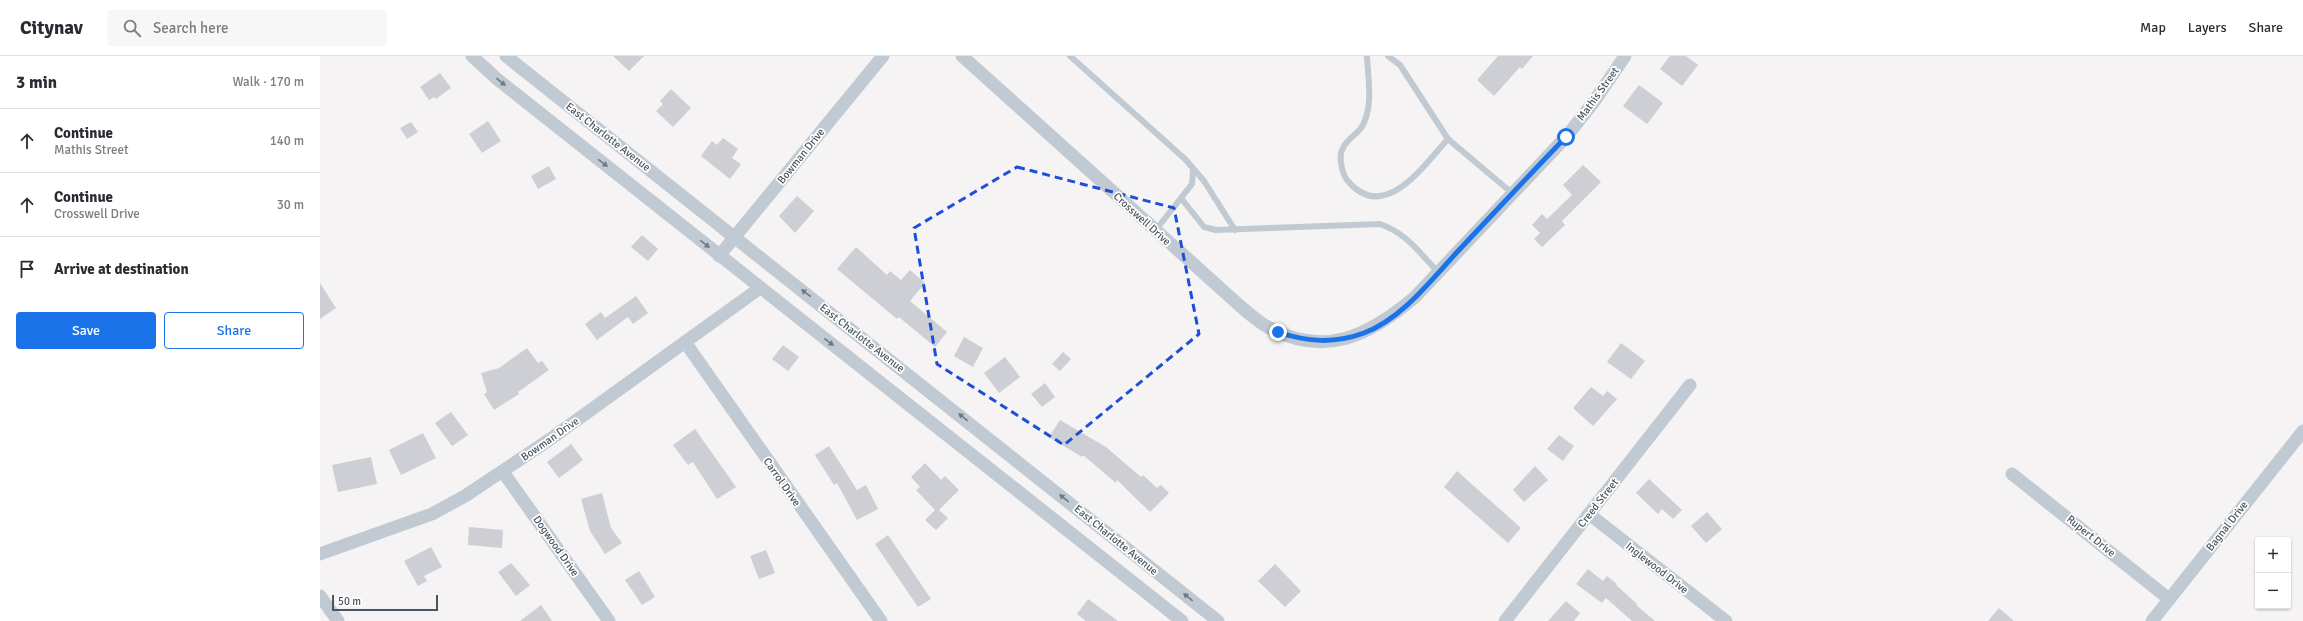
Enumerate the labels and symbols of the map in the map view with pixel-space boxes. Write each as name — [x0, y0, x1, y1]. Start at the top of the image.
street label: Mathis Street — [1574, 65, 1622, 123]
one-way arrow — [496, 78, 507, 87]
street label: East Charlotte Avenue — [563, 100, 653, 174]
street label: Bowman Drive — [775, 126, 827, 186]
route start — [1557, 128, 1575, 146]
one-way arrow — [598, 159, 608, 167]
street label: Crosswell Drive — [1111, 190, 1173, 248]
one-way arrow — [699, 240, 710, 248]
one-way arrow — [800, 289, 811, 298]
street label: East Charlotte Avenue — [817, 301, 907, 375]
route end — [1269, 323, 1287, 341]
one-way arrow — [823, 337, 834, 346]
one-way arrow — [957, 413, 968, 422]
street label: Bowman Drive — [519, 414, 581, 464]
street label: Carrol Drive — [761, 455, 803, 509]
street label: Creed Street — [1575, 476, 1621, 530]
one-way arrow — [1059, 494, 1070, 503]
street label: Bagnal Drive — [2203, 498, 2251, 554]
street label: East Charlotte Avenue — [1072, 502, 1160, 578]
street label: Rupert Drive — [2064, 512, 2118, 560]
street label: Dogwood Drive — [530, 513, 582, 579]
street label: Inglewood Drive — [1623, 540, 1691, 596]
one-way arrow — [1182, 592, 1193, 601]
scale bar — [332, 593, 438, 612]

